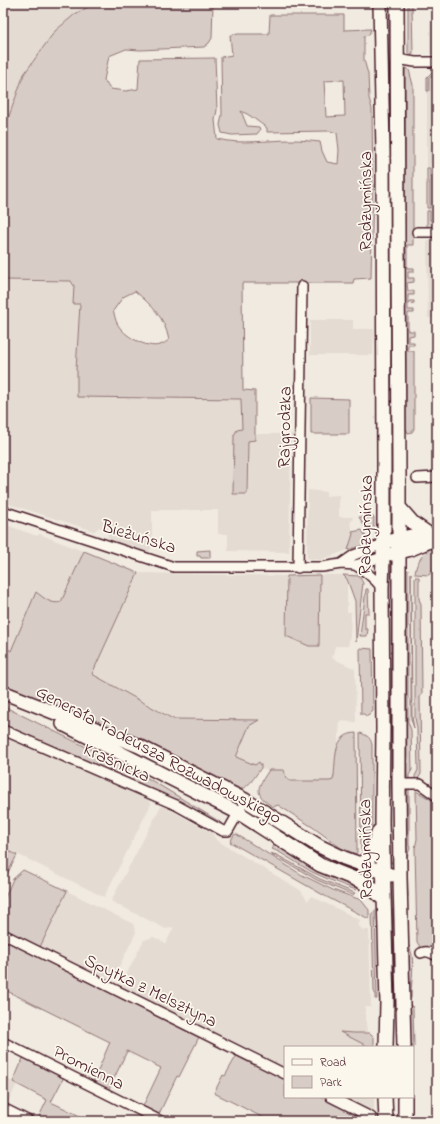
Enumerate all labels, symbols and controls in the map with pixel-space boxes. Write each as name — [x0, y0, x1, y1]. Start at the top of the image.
street label: Radzymińska — [354, 151, 380, 251]
street label: Rajgrodzka — [272, 386, 301, 468]
street label: Radzymińska — [353, 475, 381, 575]
street label: Bieżuńska — [97, 514, 179, 562]
street label: Generała Tadeusza Rozwadowskiego — [30, 680, 285, 833]
street label: Kraśnicka — [79, 738, 154, 790]
street label: Radzymińska — [353, 799, 381, 899]
street label: Spytka z Melsztyna — [79, 948, 221, 1035]
street label: Promienna — [48, 1040, 128, 1098]
legend — [284, 1046, 414, 1098]
text: Road — [320, 1054, 346, 1072]
text: Park — [320, 1074, 342, 1092]

